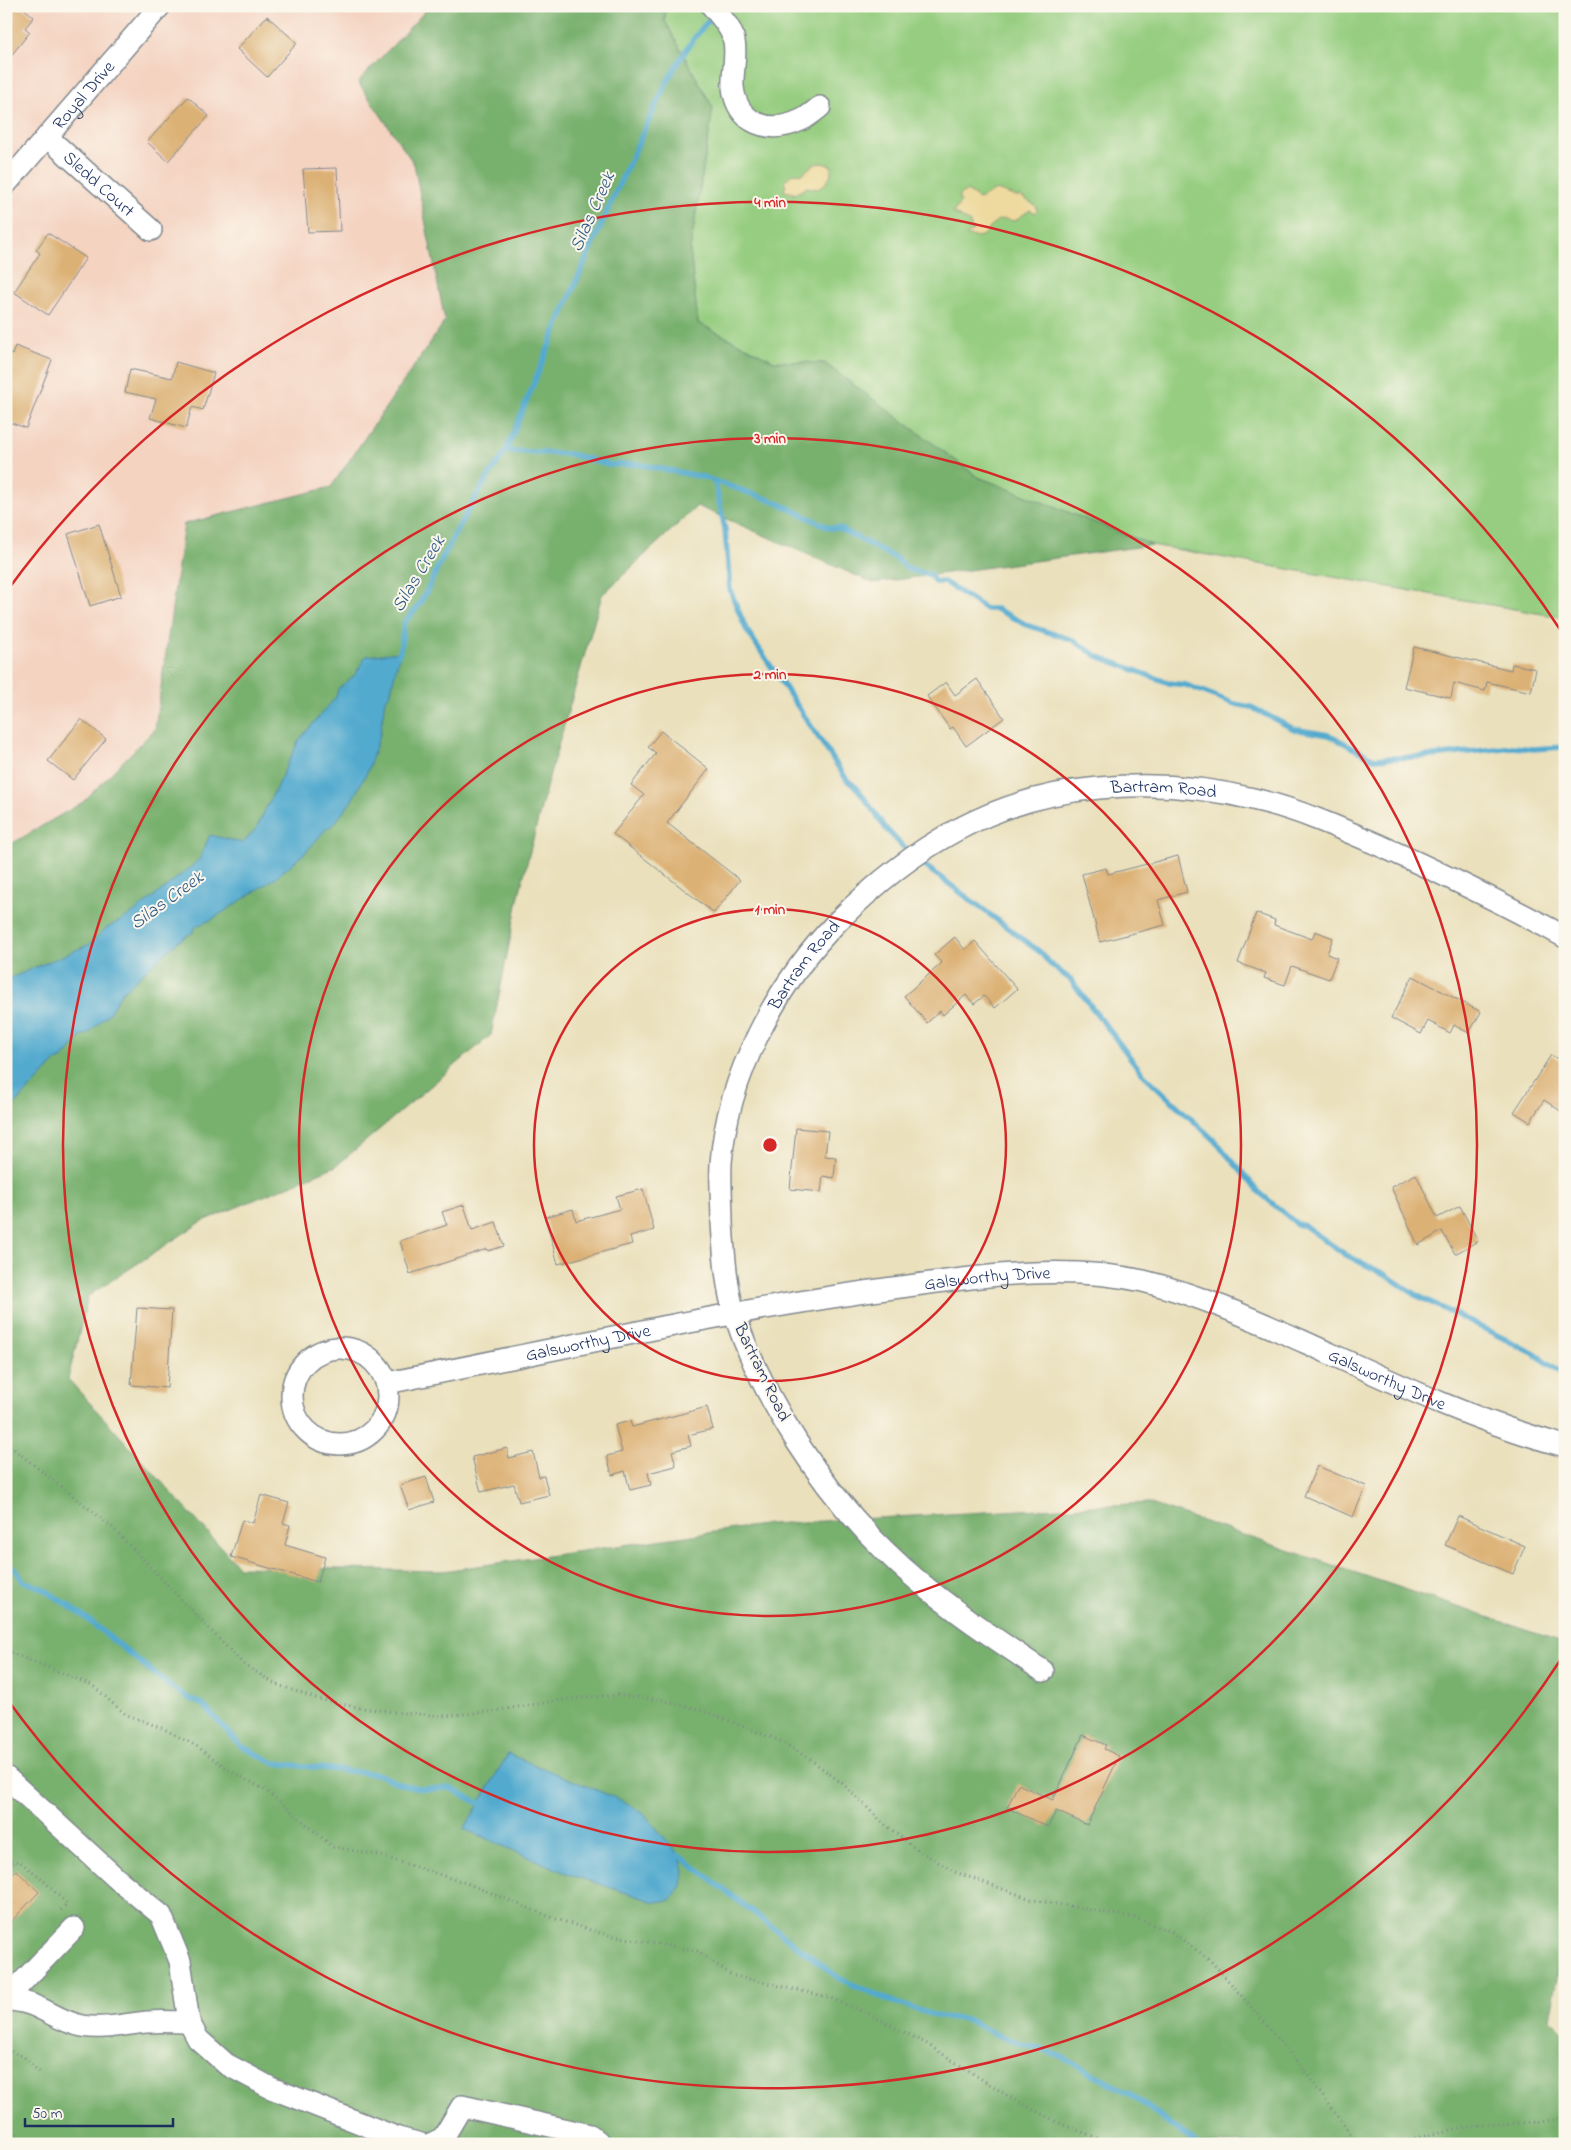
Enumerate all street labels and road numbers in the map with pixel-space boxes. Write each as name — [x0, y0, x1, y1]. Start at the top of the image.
street label: Royal Drive — [47, 55, 123, 136]
street label: Sledd Court — [56, 146, 140, 224]
street label: Bartram Road — [1109, 775, 1218, 807]
street label: Bartram Road — [762, 915, 847, 1016]
street label: Galsworthy Drive — [923, 1261, 1052, 1299]
street label: Bartram Road — [726, 1318, 796, 1426]
street label: Galsworthy Drive — [524, 1319, 654, 1370]
street label: Galsworthy Drive — [1323, 1343, 1450, 1419]

